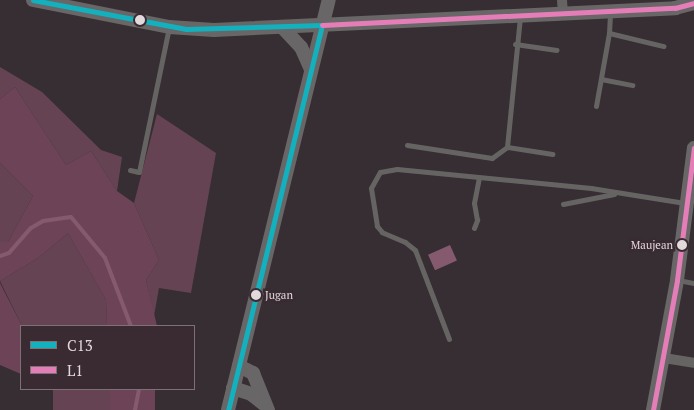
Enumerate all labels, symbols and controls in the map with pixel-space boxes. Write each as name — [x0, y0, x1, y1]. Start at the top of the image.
unlabelled marker — [135, 15, 145, 25]
place label: Maujean — [631, 238, 673, 252]
marker: Maujean — [677, 240, 687, 250]
place label: Jugan — [265, 288, 293, 302]
marker: Jugan — [251, 290, 261, 300]
legend — [20, 325, 195, 390]
text: C13 — [67, 335, 93, 355]
text: L1 — [67, 360, 83, 380]

